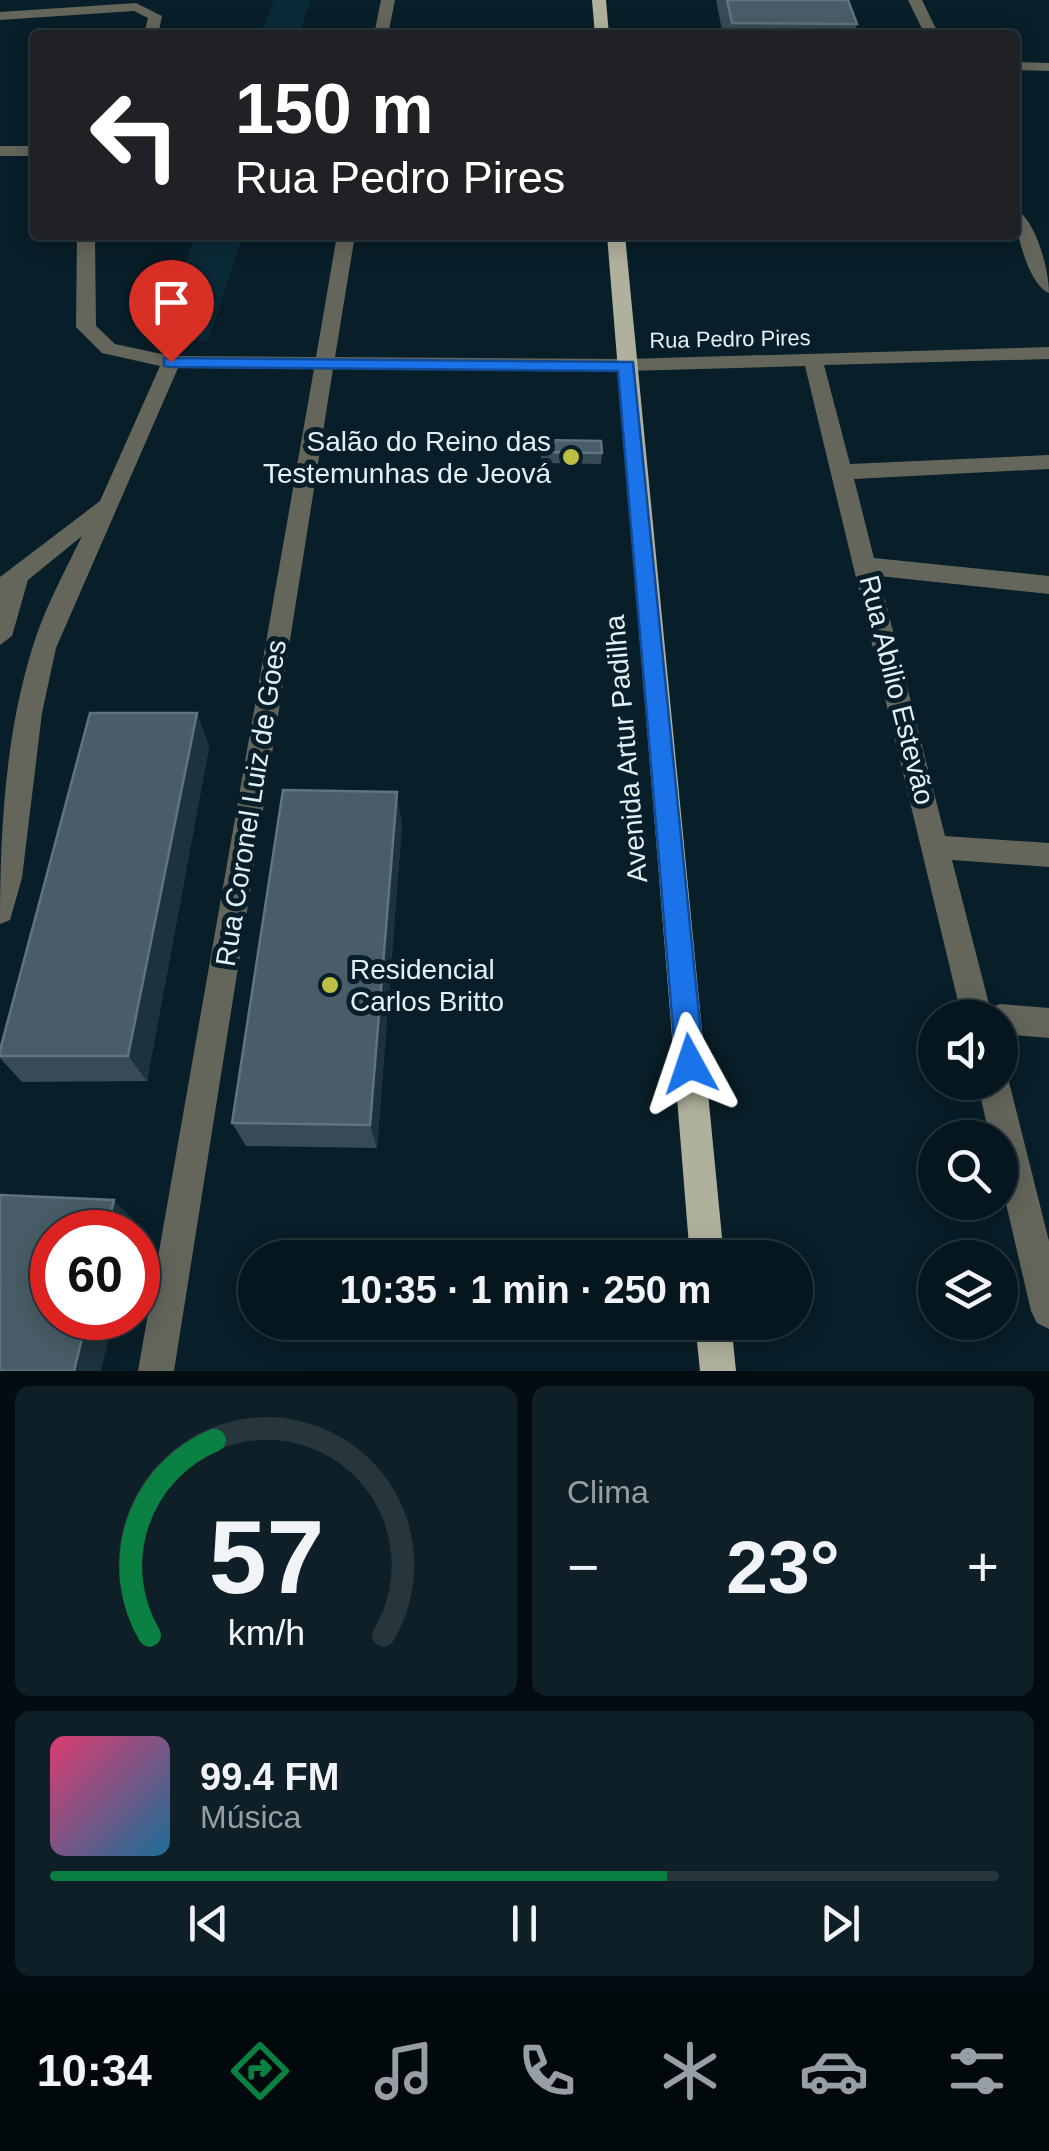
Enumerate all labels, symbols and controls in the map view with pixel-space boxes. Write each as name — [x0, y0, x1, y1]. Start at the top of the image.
icon: left — [70, 70, 200, 200]
text: 150 m — [235, 70, 433, 148]
text: Rua Pedro Pires — [235, 152, 565, 203]
pin — [129, 260, 214, 363]
icon: arrive — [144, 275, 199, 330]
street label: Rua Pedro Pires — [649, 325, 811, 353]
place label: Salão do Reino das Testemunhas de Jeová — [263, 426, 551, 489]
marker: Salão do Reino das Testemunhas de Jeová — [560, 446, 582, 468]
street label: Rua Abilio Estevão — [854, 572, 940, 808]
street label: Avenida Artur Padilha — [599, 613, 653, 884]
street label: Rua Coronel Luiz de Goes — [210, 638, 292, 968]
place label: Residencial Carlos Britto — [350, 954, 504, 1017]
marker: Residencial Carlos Britto — [319, 974, 341, 996]
map controls — [918, 1000, 1018, 1340]
button: sound — [918, 1000, 1018, 1100]
position arrow — [638, 1012, 742, 1116]
button: search — [918, 1120, 1018, 1220]
speed limit sign: 60 — [30, 1210, 160, 1340]
button: layers — [918, 1240, 1018, 1340]
text: 10:35 · 1 min · 250 m — [340, 1269, 711, 1311]
text: Clima — [567, 1474, 649, 1510]
text: 57 — [208, 1499, 324, 1615]
text: 23° — [726, 1525, 840, 1609]
text: − — [567, 1536, 599, 1598]
text: + — [967, 1536, 999, 1598]
text: km/h — [227, 1613, 305, 1653]
text: 99.4 FM — [200, 1756, 339, 1798]
text: Música — [200, 1799, 301, 1835]
icon: previous — [181, 1896, 236, 1951]
icon: pause — [497, 1896, 552, 1951]
icon: next — [813, 1896, 868, 1951]
icon: directions — [225, 2036, 295, 2106]
icon: music — [369, 2036, 439, 2106]
icon: phone — [512, 2036, 582, 2106]
icon: climate — [655, 2036, 725, 2106]
icon: car — [799, 2036, 869, 2106]
icon: filters — [942, 2036, 1012, 2106]
text: 10:34 — [37, 2045, 152, 2096]

